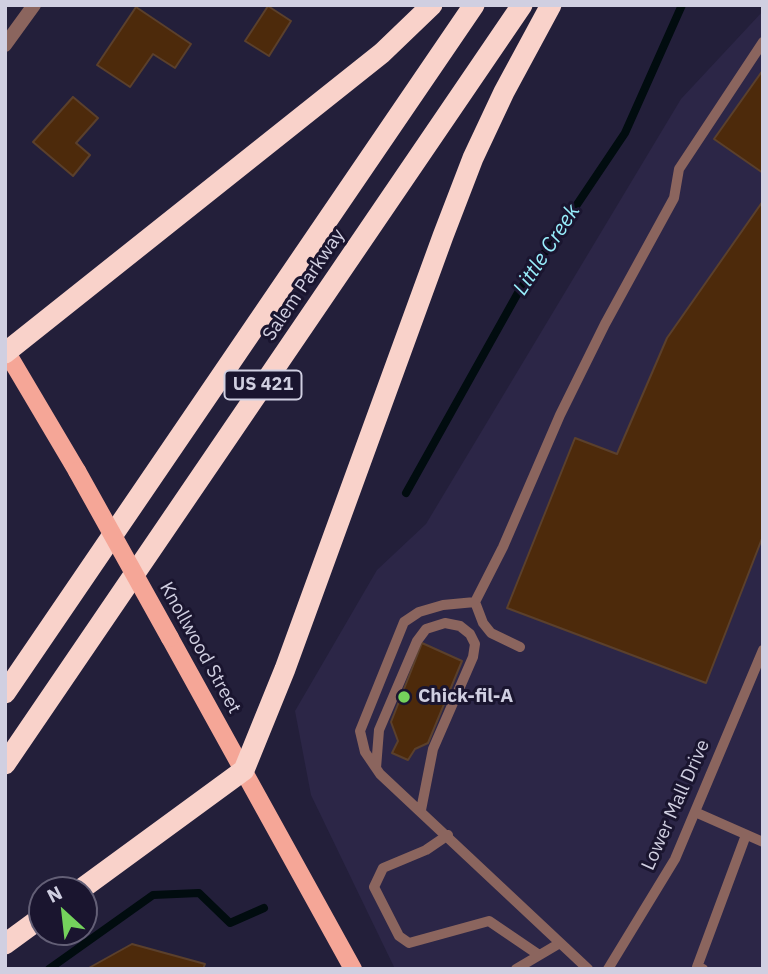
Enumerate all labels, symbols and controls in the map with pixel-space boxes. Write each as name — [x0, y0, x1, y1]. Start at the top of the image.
water label: Little Creek — [508, 200, 586, 300]
street label: Salem Parkway — [258, 225, 350, 345]
road number: US 421 — [224, 370, 302, 400]
street label: Knollwood Street — [154, 578, 246, 718]
place label: Chick-fil-A — [418, 686, 513, 708]
marker: Chick-fil-A — [396, 689, 412, 705]
street label: Lower Mall Drive — [637, 736, 715, 874]
north arrow — [28, 876, 98, 946]
text: N — [43, 880, 66, 908]

